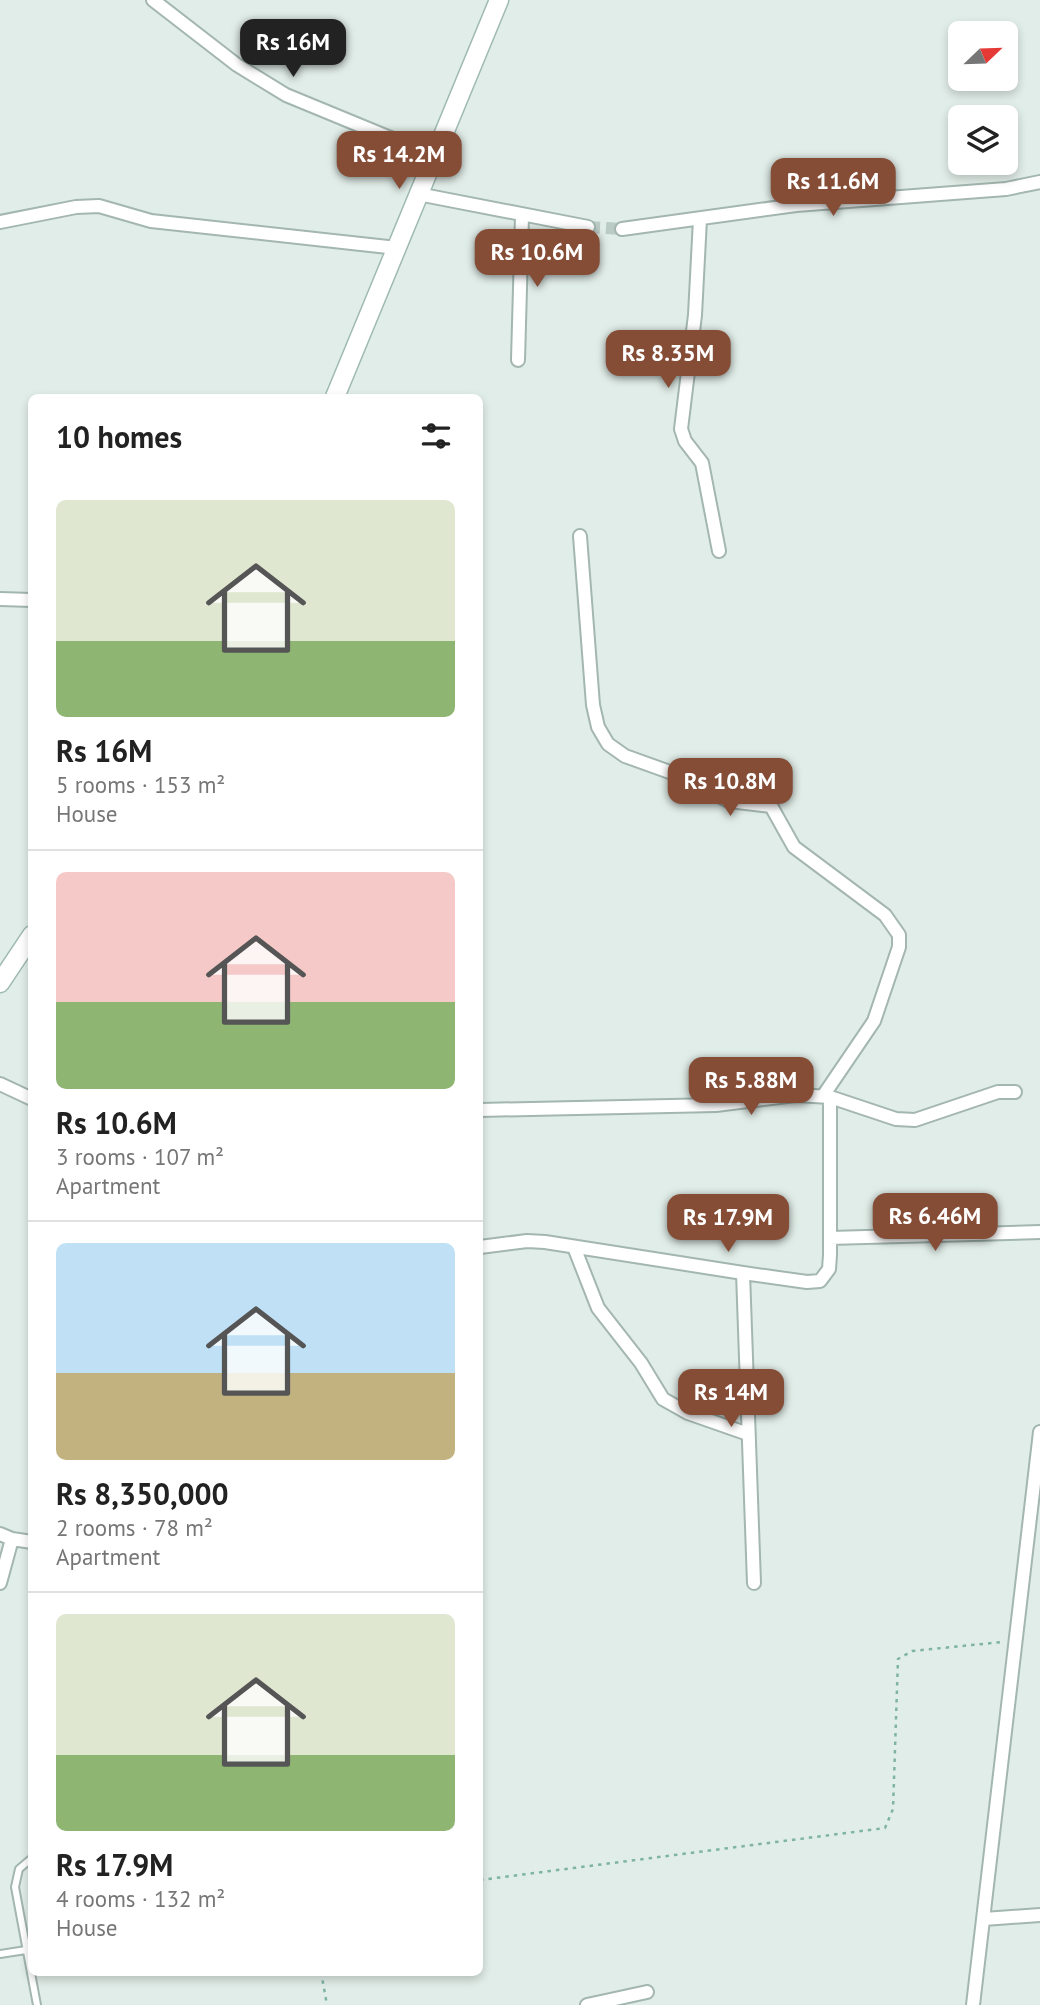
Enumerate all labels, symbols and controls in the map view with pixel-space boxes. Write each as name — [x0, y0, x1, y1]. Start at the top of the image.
pin: Rs 16M — [236, 20, 350, 79]
north arrow — [948, 21, 1018, 91]
map controls — [948, 21, 1018, 175]
text: Rs 16M — [256, 27, 330, 56]
button: layers — [948, 105, 1018, 175]
pin: Rs 14.2M — [327, 132, 471, 191]
text: Rs 14.2M — [353, 139, 445, 168]
pin: Rs 11.6M — [761, 158, 905, 218]
text: Rs 11.6M — [787, 166, 879, 195]
pin: Rs 10.6M — [465, 230, 609, 289]
text: Rs 10.6M — [491, 237, 583, 266]
pin: Rs 8.35M — [596, 330, 740, 390]
text: Rs 8.35M — [622, 338, 714, 367]
text: 10 homes — [56, 417, 182, 456]
icon: filters — [417, 417, 455, 455]
icon: home — [193, 545, 319, 671]
text: Rs 16M — [56, 731, 152, 770]
pin: Rs 10.8M — [658, 758, 802, 818]
text: Rs 10.8M — [684, 766, 776, 795]
text: 5 rooms · 153 m² — [56, 770, 225, 799]
text: House — [56, 799, 118, 828]
icon: home — [193, 917, 319, 1043]
pin: Rs 5.88M — [679, 1058, 823, 1117]
text: Rs 5.88M — [705, 1065, 797, 1094]
text: Rs 10.6M — [56, 1103, 177, 1142]
text: 3 rooms · 107 m² — [56, 1142, 224, 1171]
text: Apartment — [56, 1171, 160, 1200]
pin: Rs 17.9M — [656, 1194, 800, 1254]
pin: Rs 6.46M — [863, 1194, 1007, 1253]
text: Rs 6.46M — [889, 1201, 981, 1230]
text: Rs 17.9M — [683, 1202, 773, 1231]
icon: home — [193, 1288, 319, 1414]
pin: Rs 14M — [674, 1370, 788, 1429]
text: Rs 14M — [694, 1377, 768, 1406]
text: Rs 8,350,000 — [56, 1474, 229, 1513]
text: 2 rooms · 78 m² — [56, 1513, 213, 1542]
text: Apartment — [56, 1542, 160, 1571]
icon: home — [193, 1659, 319, 1785]
text: Rs 17.9M — [56, 1845, 173, 1884]
text: 4 rooms · 132 m² — [56, 1884, 225, 1913]
text: House — [56, 1913, 118, 1942]

